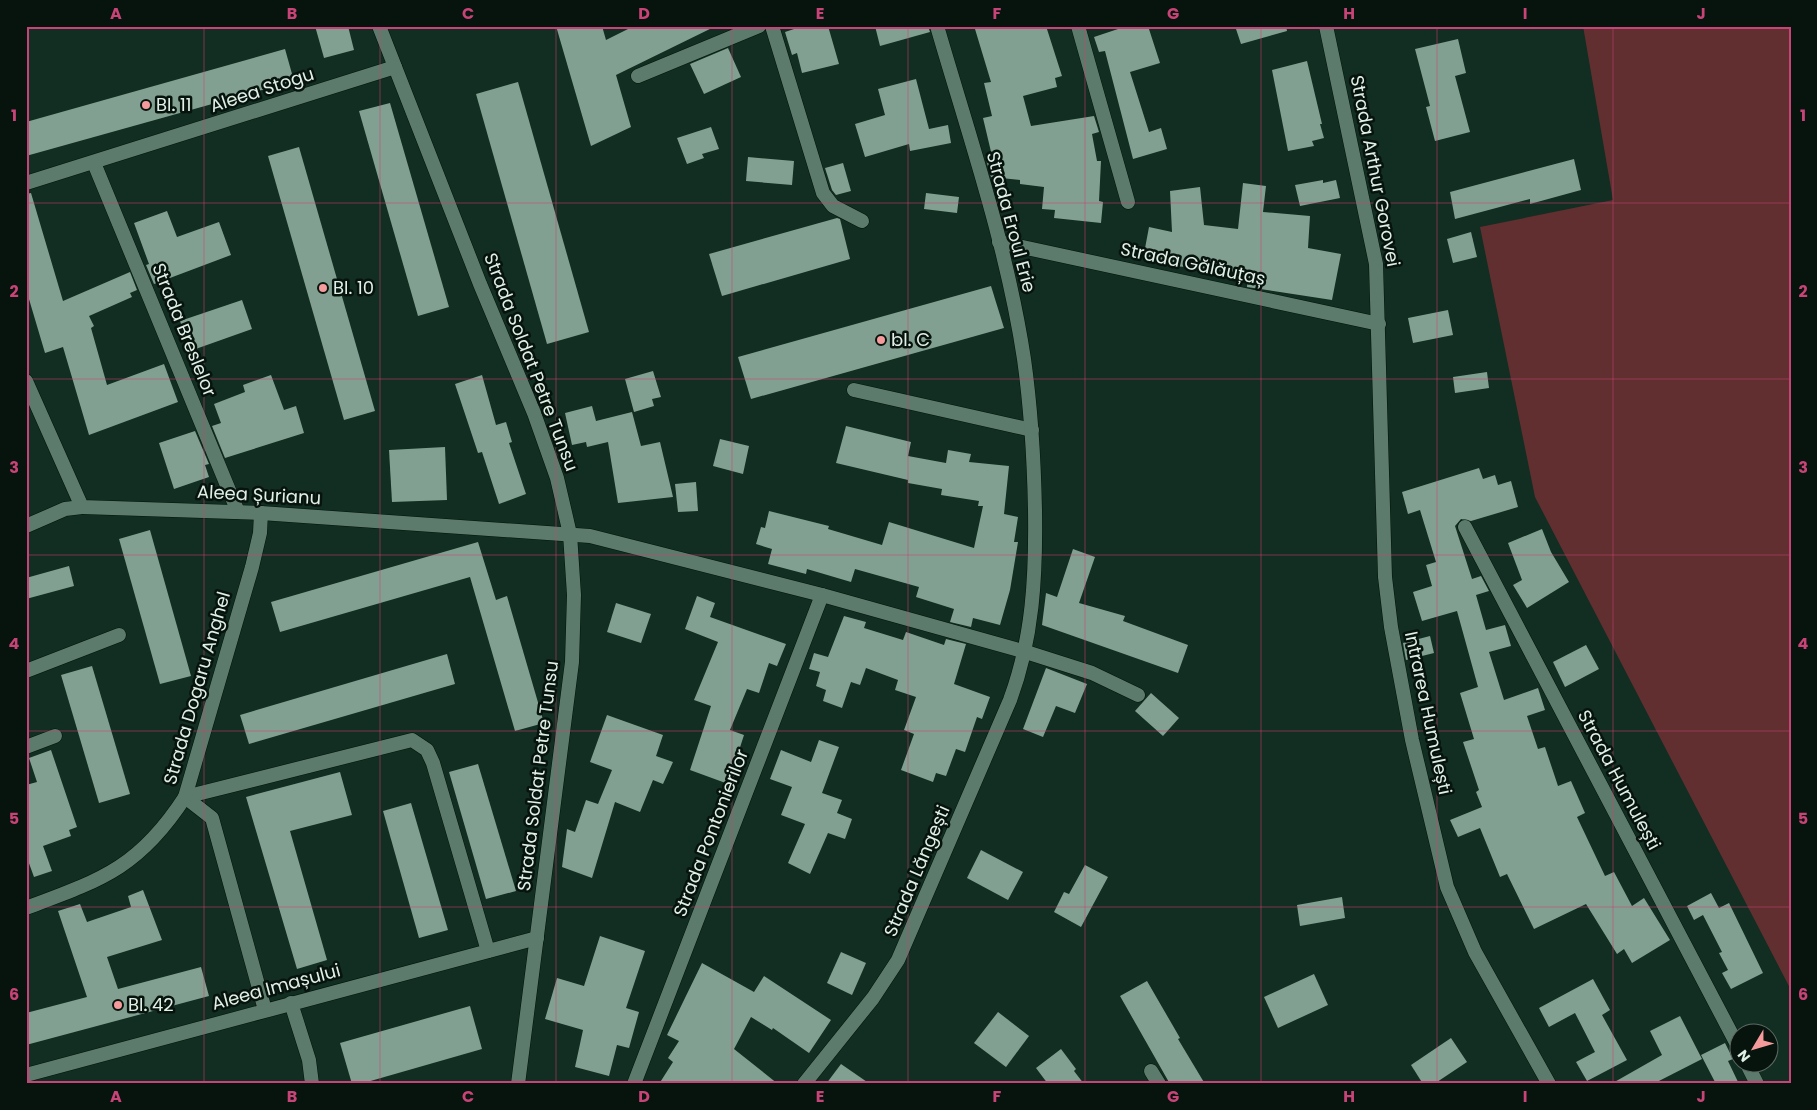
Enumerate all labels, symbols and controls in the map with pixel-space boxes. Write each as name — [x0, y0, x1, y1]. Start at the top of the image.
text: A — [110, 2, 122, 25]
text: B — [287, 2, 297, 25]
text: C — [462, 2, 474, 25]
text: D — [638, 2, 650, 25]
text: E — [816, 2, 824, 25]
text: F — [993, 2, 1002, 25]
text: G — [1167, 2, 1179, 25]
text: H — [1343, 2, 1355, 25]
text: I — [1523, 2, 1527, 25]
text: J — [1696, 2, 1706, 25]
street label: Aleea Stogu — [207, 61, 317, 118]
street label: Strada Arthur Gorovei — [1345, 73, 1406, 269]
place label: Bl. 11 — [156, 92, 192, 117]
marker: Bl. 11 — [140, 99, 152, 111]
text: 1 — [11, 104, 17, 127]
text: 1 — [1800, 104, 1806, 127]
street label: Strada Eroul Erie — [981, 149, 1042, 295]
street label: Strada Gălăuțaș — [1118, 236, 1268, 291]
street label: Strada Soldat Petre Tunsu — [478, 249, 585, 475]
street label: Strada Breslelor — [146, 259, 223, 400]
place label: Bl. 10 — [333, 275, 374, 300]
text: 2 — [9, 280, 19, 303]
text: 2 — [1798, 280, 1808, 303]
marker: Bl. 10 — [317, 282, 329, 294]
place label: bl. C — [891, 327, 930, 352]
marker: bl. C — [875, 334, 887, 346]
text: 3 — [9, 456, 19, 479]
text: 3 — [1798, 456, 1808, 479]
street label: Aleea Șurianu — [196, 479, 322, 510]
street label: Strada Dogaru Anghel — [157, 588, 236, 787]
street label: Intrarea Humulești — [1399, 629, 1458, 797]
text: 4 — [9, 632, 20, 655]
text: 4 — [1798, 632, 1809, 655]
street label: Strada Soldat Petre Tunsu — [511, 659, 564, 893]
street label: Strada Humulești — [1572, 705, 1667, 854]
street label: Strada Pontonierilor — [667, 745, 754, 920]
street label: Strada Lăngești — [878, 801, 955, 940]
text: 5 — [9, 807, 19, 830]
text: 5 — [1798, 807, 1808, 830]
street label: Aleea Imașului — [209, 957, 343, 1016]
text: 6 — [9, 983, 19, 1006]
text: 6 — [1798, 983, 1808, 1006]
place label: Bl. 42 — [128, 992, 174, 1017]
marker: Bl. 42 — [112, 999, 124, 1011]
north arrow — [1730, 1022, 1780, 1072]
text: N — [1733, 1046, 1755, 1066]
text: A — [110, 1085, 122, 1108]
text: B — [287, 1085, 297, 1108]
text: C — [462, 1085, 474, 1108]
text: D — [638, 1085, 650, 1108]
text: E — [816, 1085, 824, 1108]
text: F — [993, 1085, 1002, 1108]
text: G — [1167, 1085, 1179, 1108]
text: H — [1343, 1085, 1355, 1108]
text: I — [1523, 1085, 1527, 1108]
text: J — [1696, 1085, 1706, 1108]

